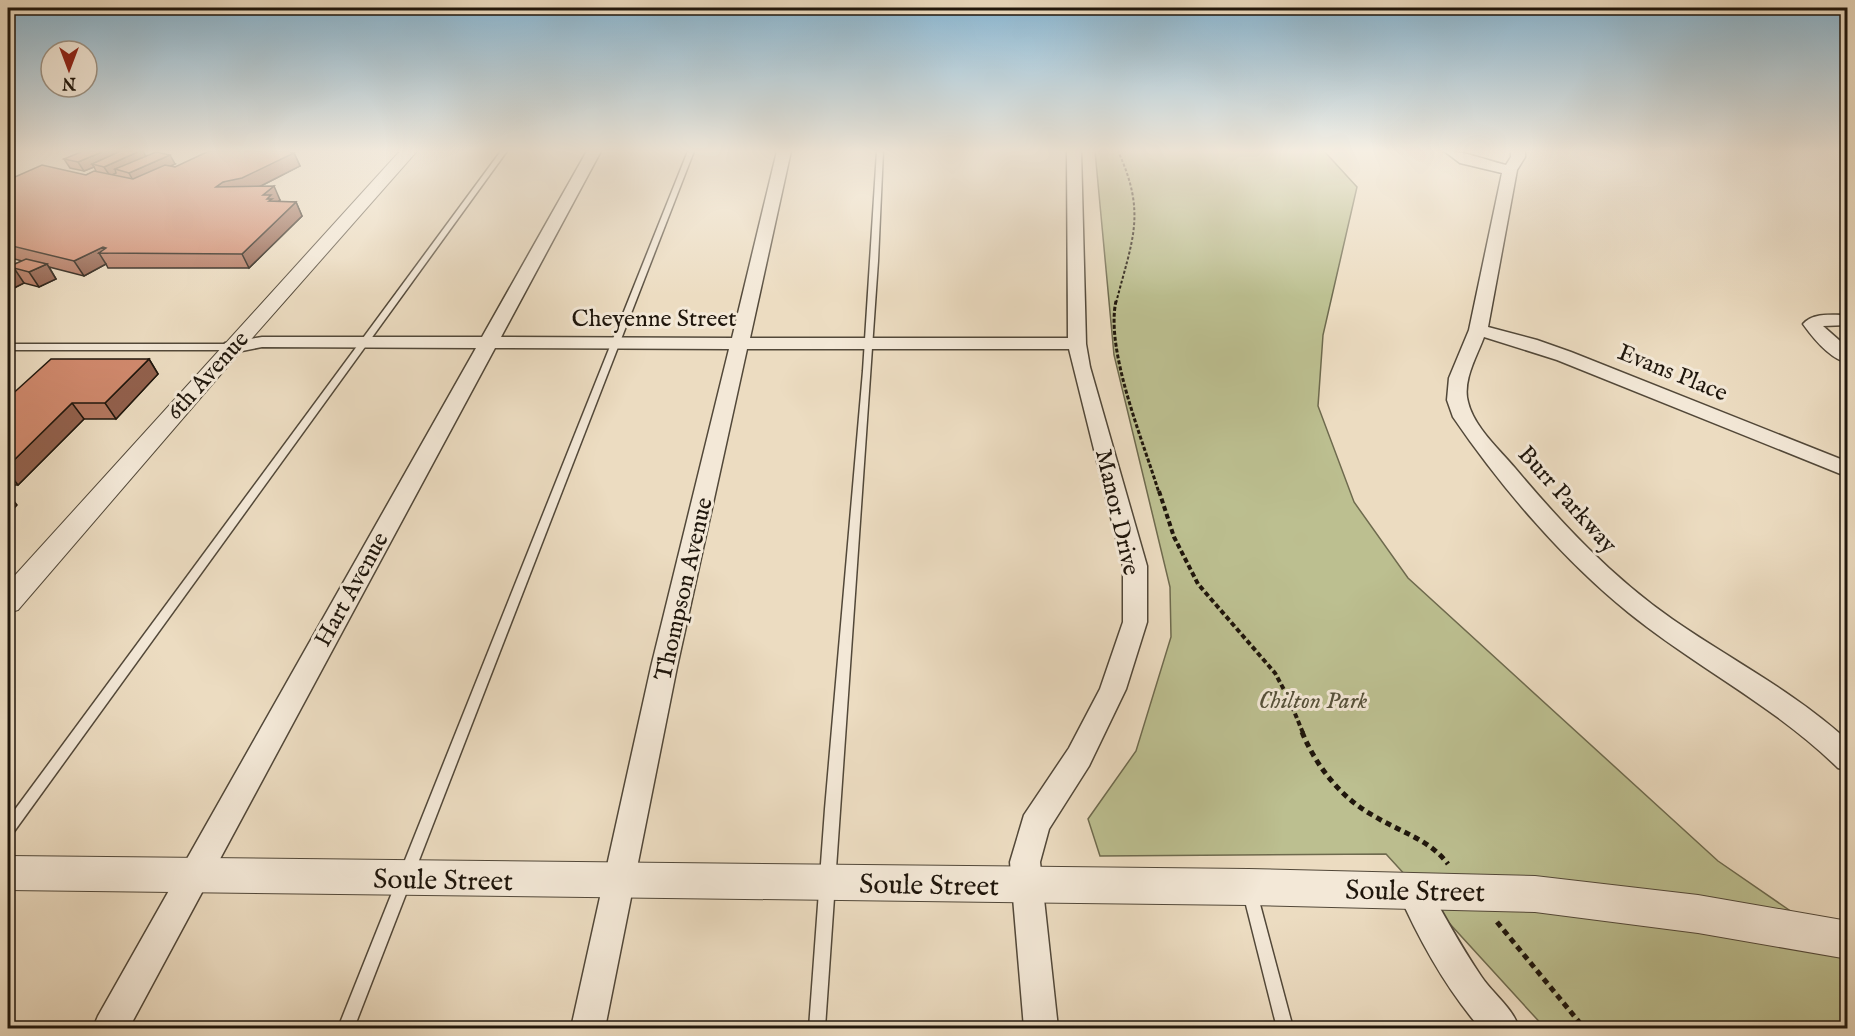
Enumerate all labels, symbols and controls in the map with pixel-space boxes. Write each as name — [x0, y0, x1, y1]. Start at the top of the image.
north arrow — [39, 39, 99, 99]
text: N — [62, 72, 77, 92]
street label: Cheyenne Street — [572, 304, 736, 335]
street label: 6th Avenue — [160, 325, 256, 427]
street label: Evans Place — [1613, 337, 1732, 409]
street label: Burr Parkway — [1510, 440, 1623, 560]
street label: Manor Drive — [1087, 446, 1146, 578]
street label: Thompson Avenue — [648, 495, 721, 684]
street label: Hart Avenue — [308, 527, 397, 653]
park label: Chilton Park — [1259, 686, 1368, 717]
street label: Soule Street — [373, 863, 514, 900]
street label: Soule Street — [859, 868, 1000, 905]
street label: Soule Street — [1345, 874, 1486, 911]

